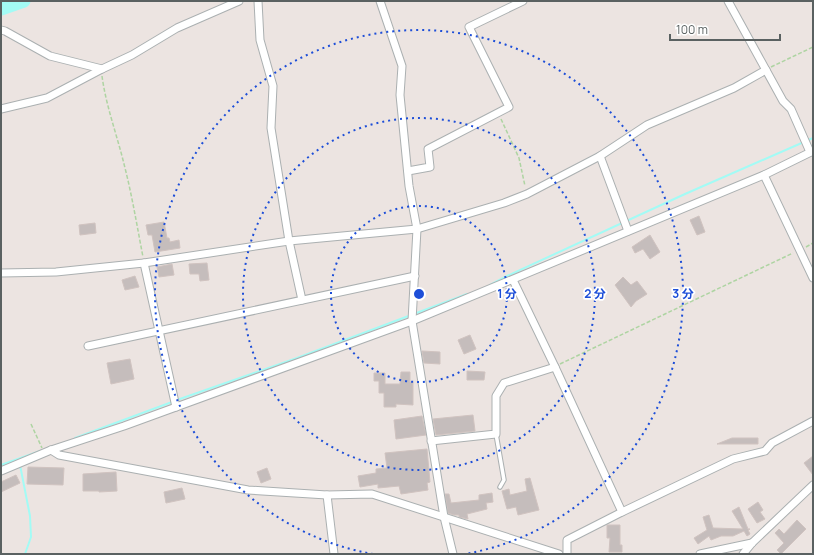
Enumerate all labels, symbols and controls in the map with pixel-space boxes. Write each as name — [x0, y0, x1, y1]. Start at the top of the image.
scale bar — [670, 16, 780, 42]
text: 100 m — [676, 21, 708, 38]
text: 1 分 — [497, 285, 517, 302]
text: 2 分 — [584, 285, 606, 302]
text: 3 分 — [672, 285, 694, 302]
centre of rings — [412, 287, 426, 301]

